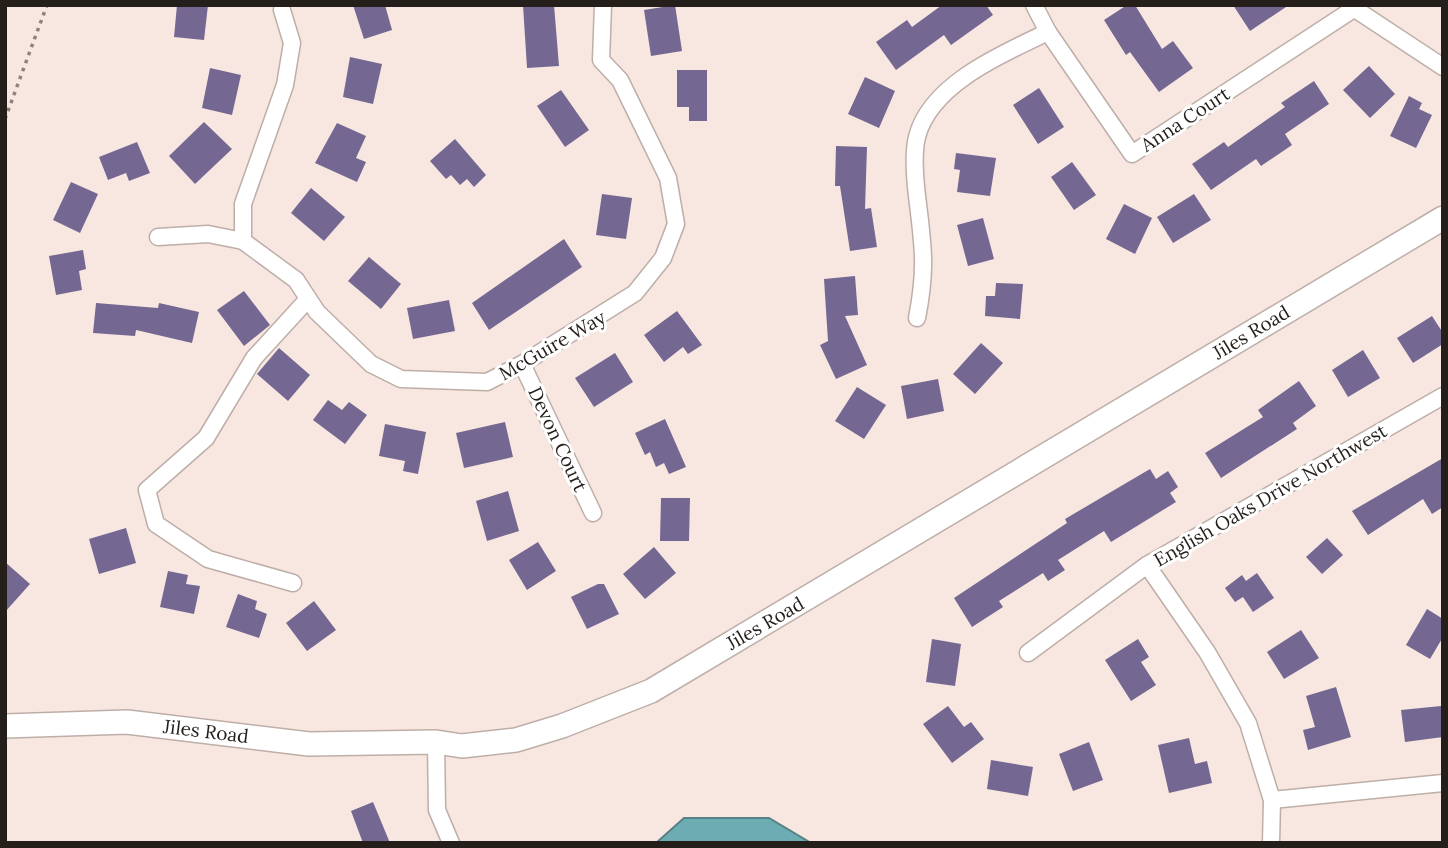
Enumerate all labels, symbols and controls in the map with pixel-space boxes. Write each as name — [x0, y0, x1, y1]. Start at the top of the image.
street label: Anna Court — [1135, 81, 1235, 157]
street label: Jiles Road — [1207, 300, 1294, 365]
street label: McGuire Way — [494, 305, 610, 385]
street label: Devon Court — [523, 383, 593, 496]
street label: English Oaks Drive Northwest — [1149, 418, 1391, 572]
street label: Jiles Road — [721, 591, 808, 655]
street label: Jiles Road — [161, 714, 250, 748]

